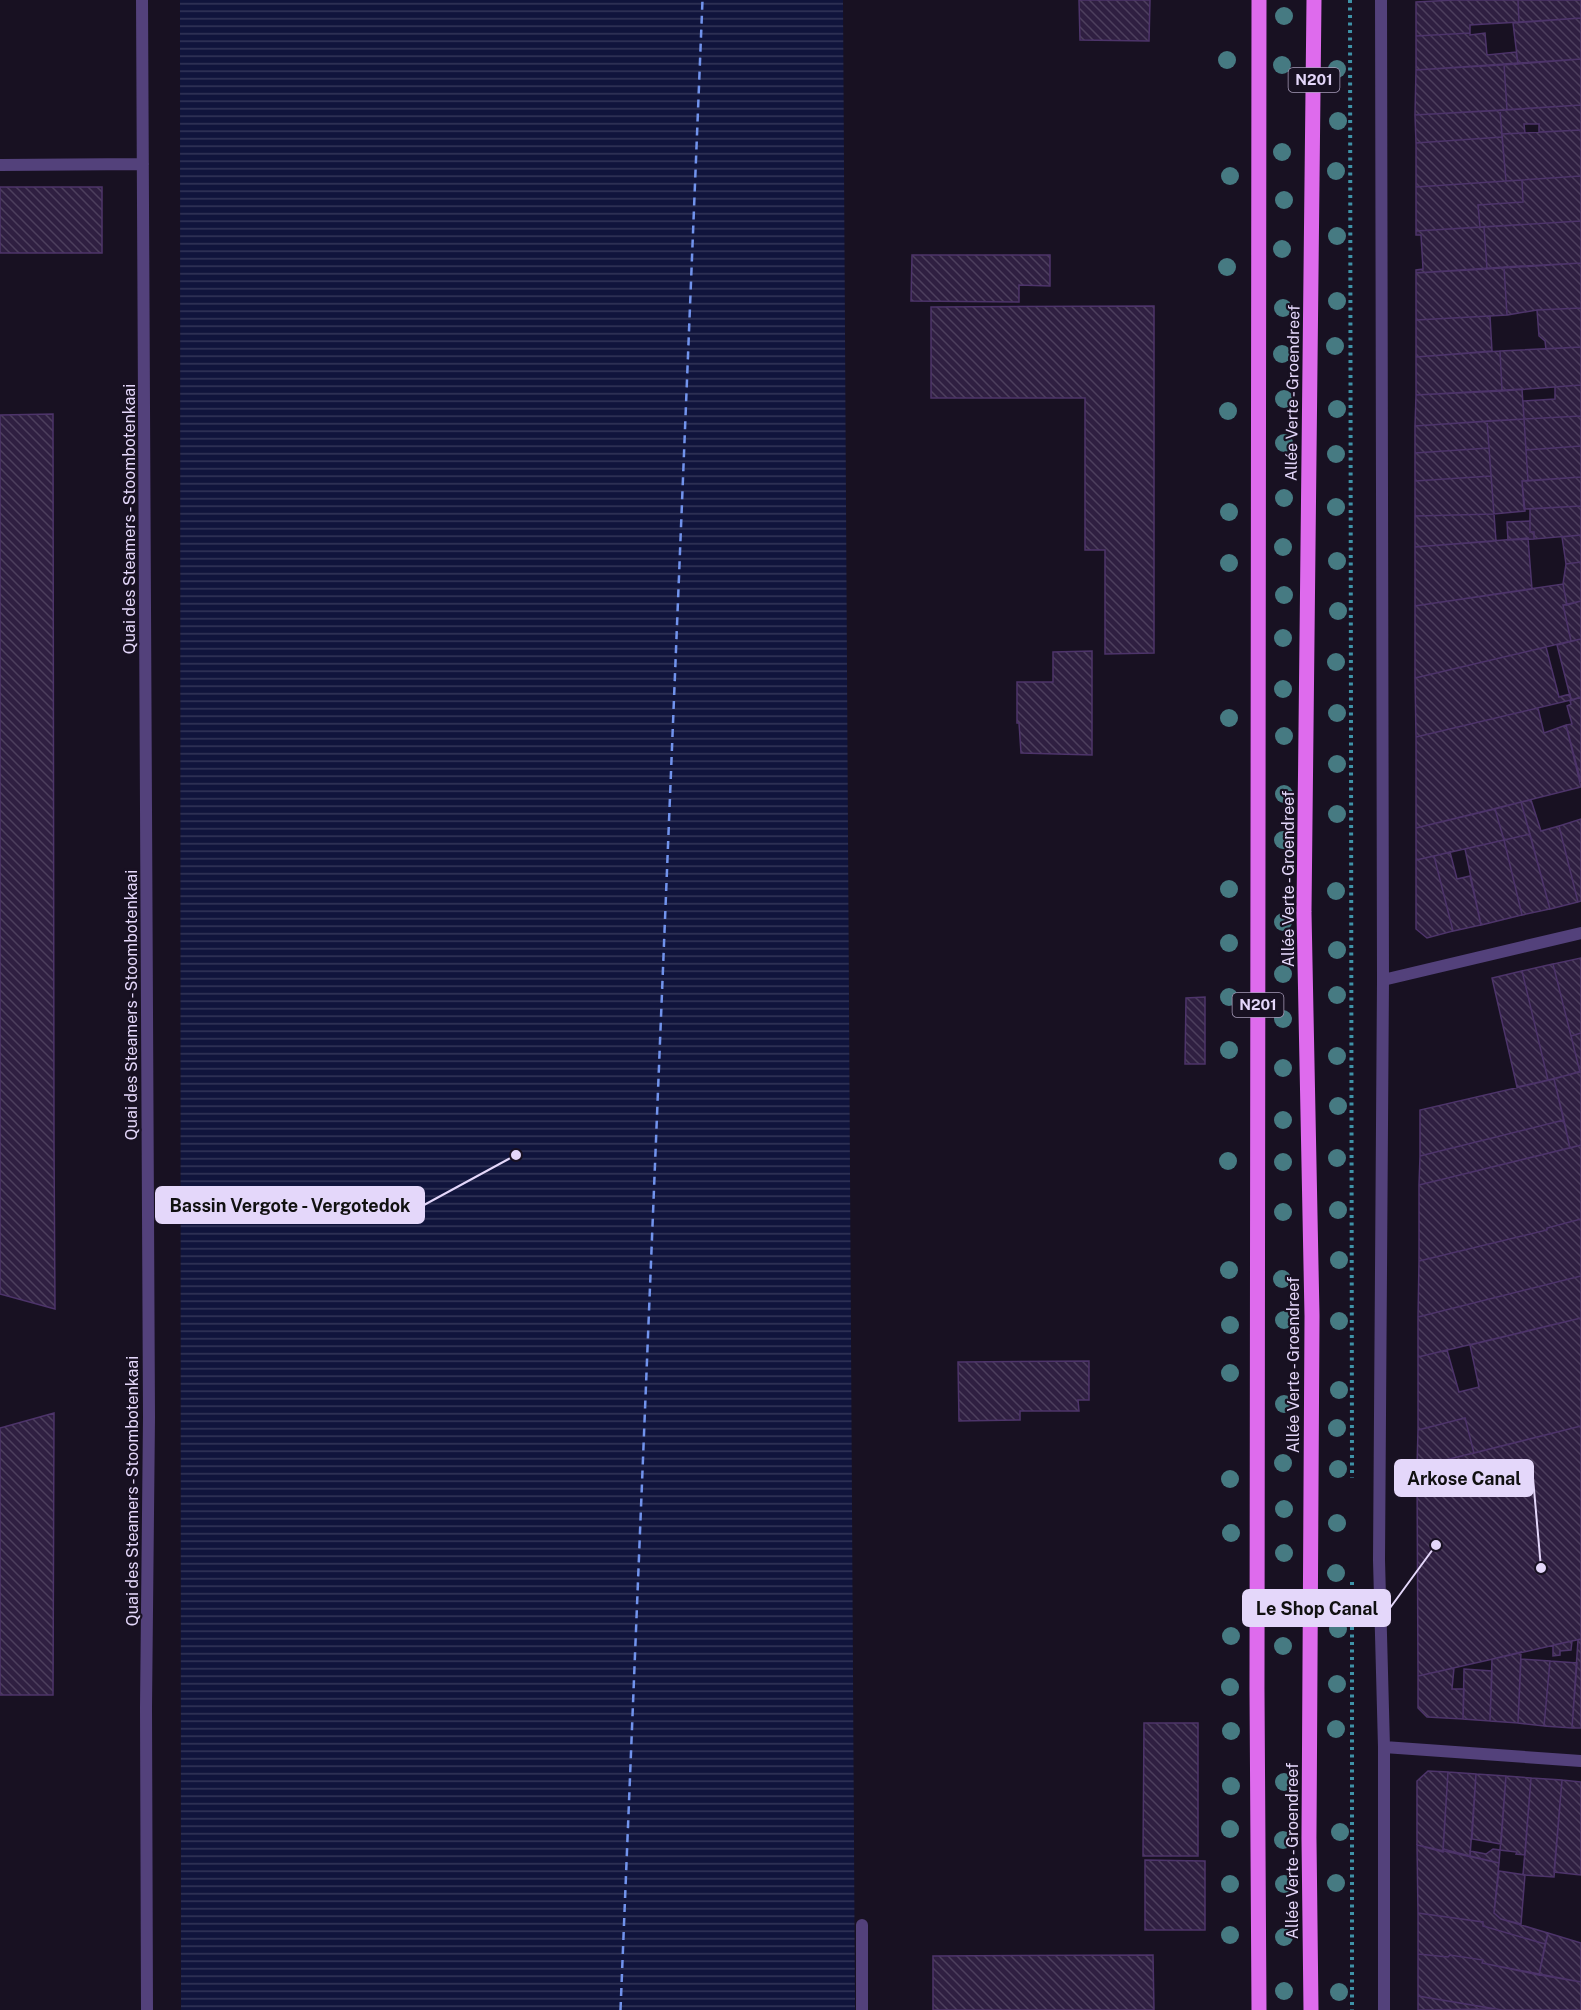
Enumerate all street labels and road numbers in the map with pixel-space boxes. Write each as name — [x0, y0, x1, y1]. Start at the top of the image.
road number: N201 — [1288, 68, 1340, 92]
street label: Allée Verte - Groendreef — [1281, 305, 1304, 481]
street label: Quai des Steamers - Stoombotenkaai — [120, 384, 139, 654]
street label: Allée Verte - Groendreef — [1279, 791, 1298, 967]
street label: Quai des Steamers - Stoombotenkaai — [122, 870, 141, 1140]
road number: N201 — [1232, 993, 1284, 1017]
street label: Allée Verte - Groendreef — [1284, 1277, 1303, 1453]
street label: Quai des Steamers - Stoombotenkaai — [123, 1356, 142, 1626]
street label: Allée Verte - Groendreef — [1283, 1763, 1302, 1939]

